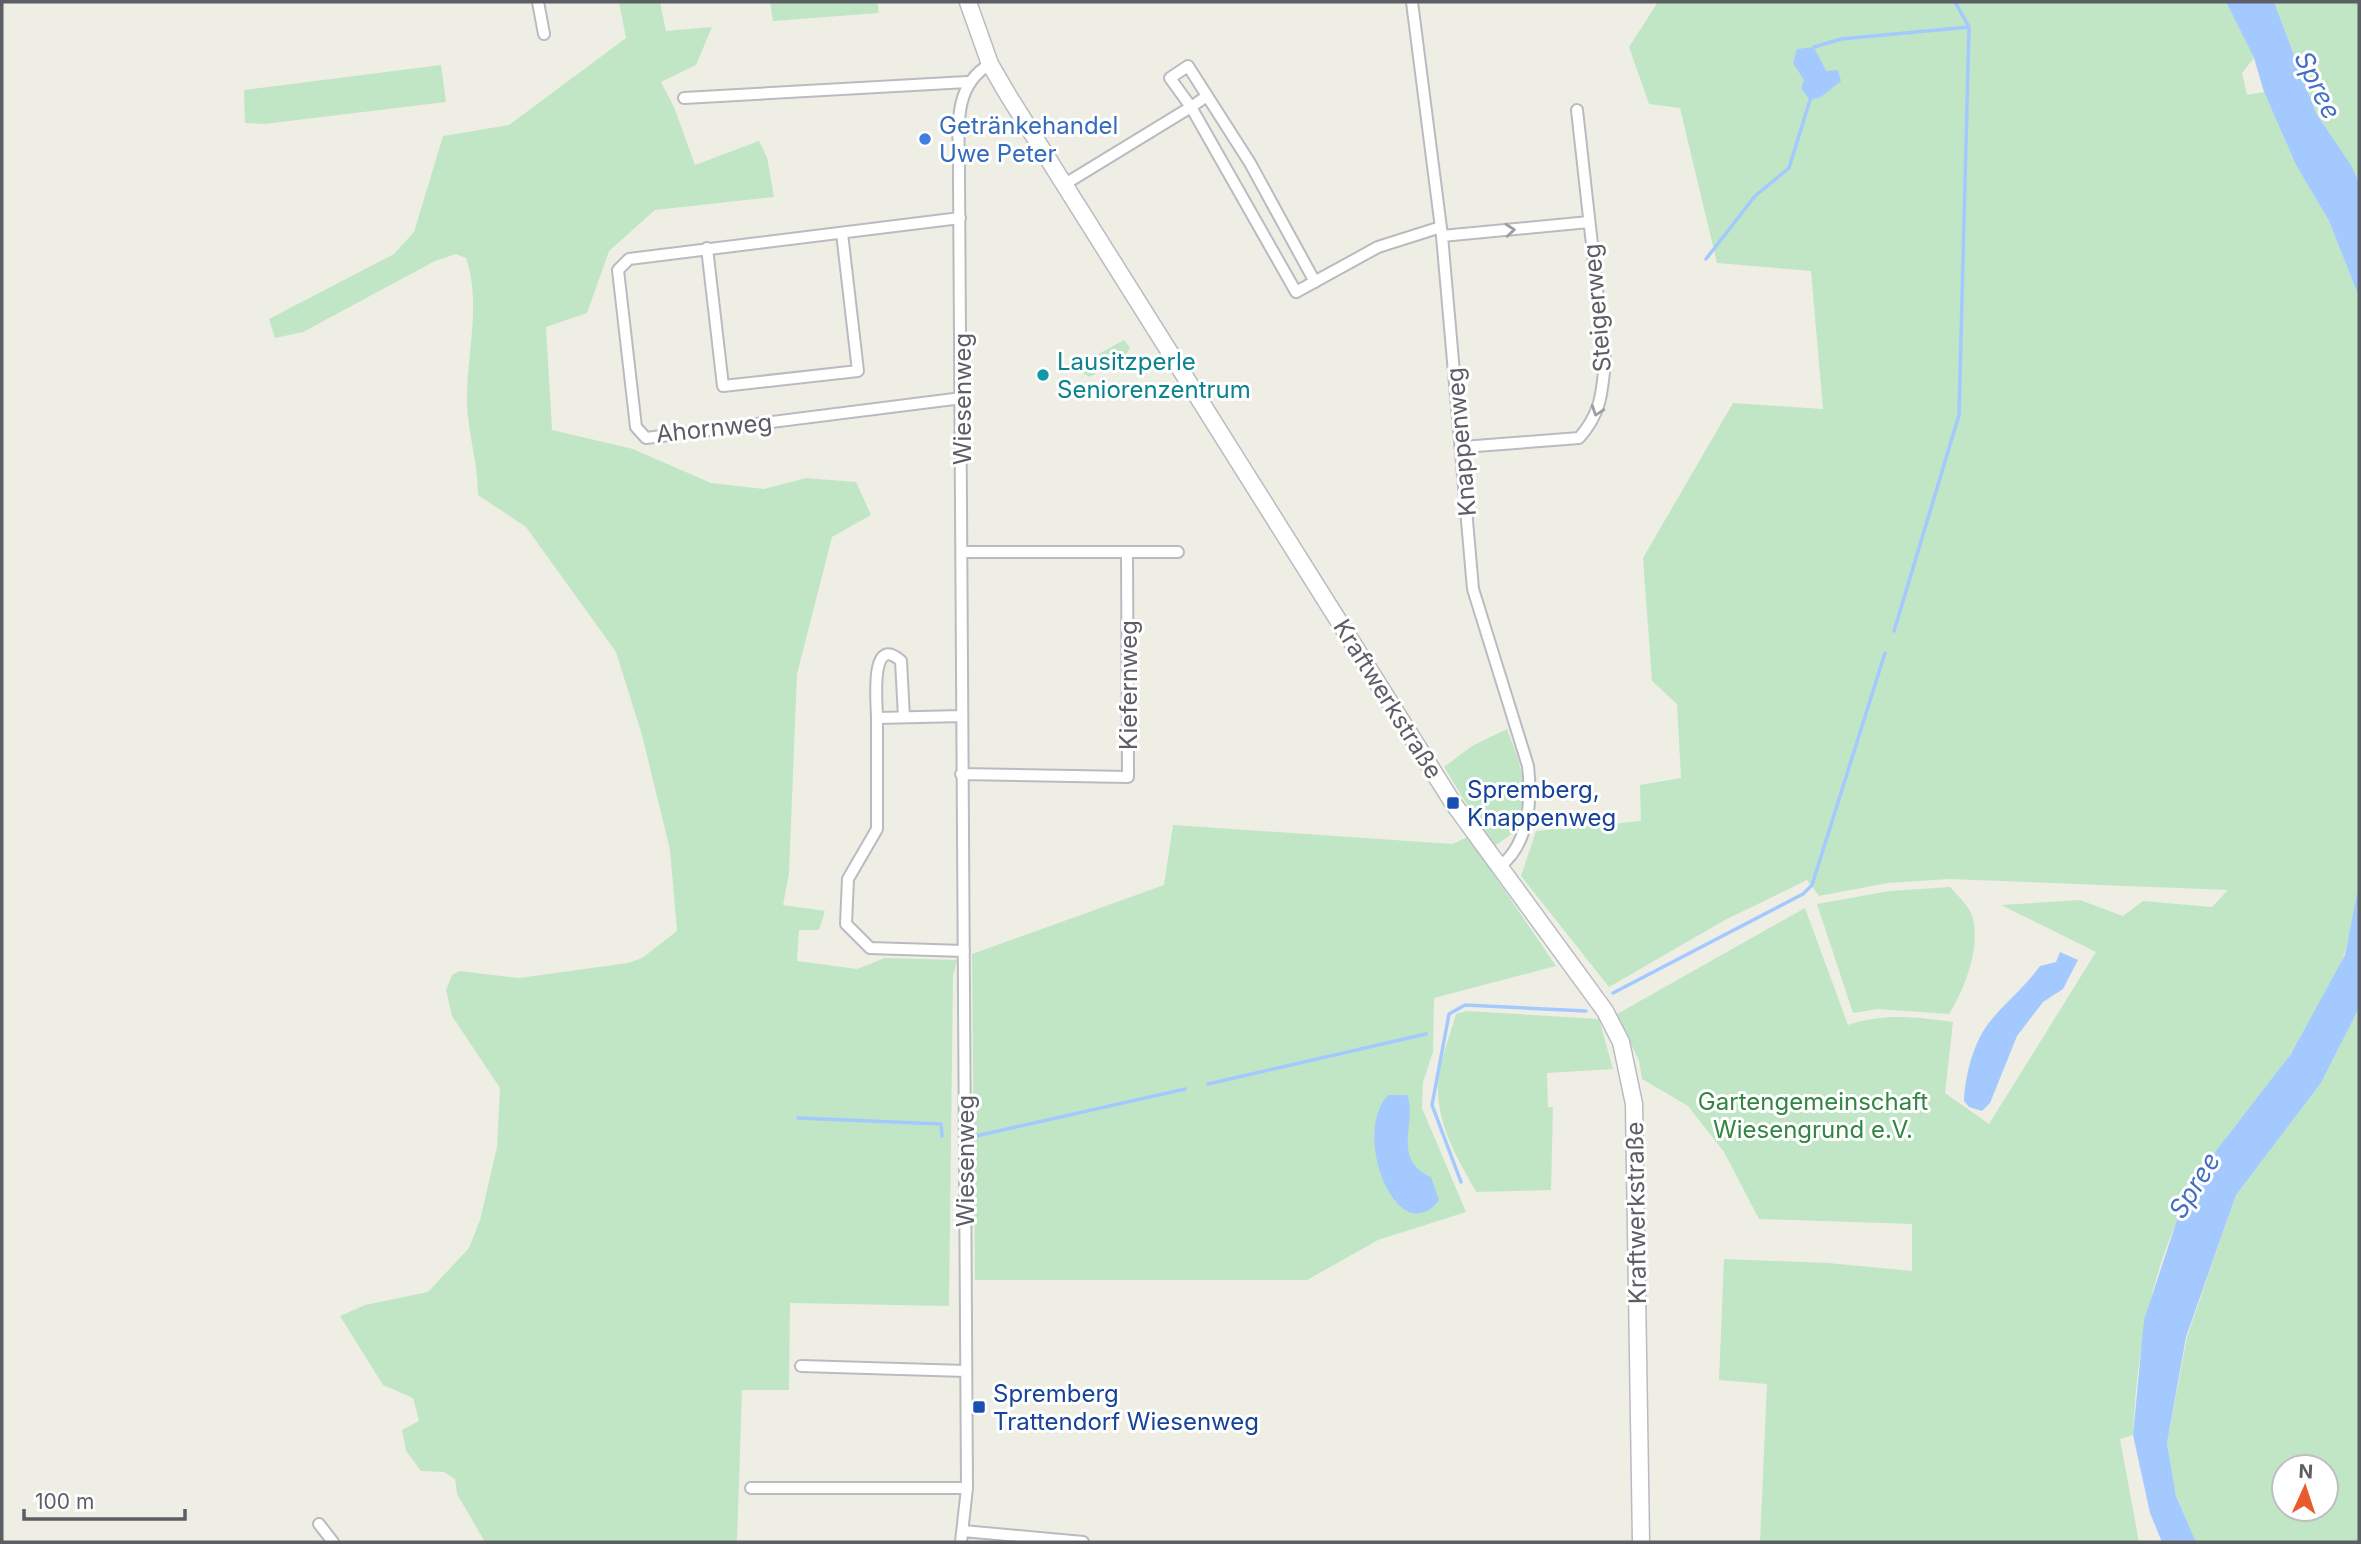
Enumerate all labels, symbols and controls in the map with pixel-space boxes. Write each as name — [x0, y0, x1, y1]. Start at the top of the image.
water label: Spree — [2288, 46, 2348, 124]
place label: Getränkehandel Uwe Peter — [939, 111, 1118, 168]
marker: Getränkehandel Uwe Peter — [917, 131, 933, 147]
one-way arrow — [1505, 223, 1516, 238]
street label: Steigerweg — [1577, 243, 1617, 373]
street label: Wiesenweg — [948, 333, 977, 465]
place label: Lausitzperle Seniorenzentrum — [1057, 347, 1251, 404]
street label: Knappenweg — [1440, 366, 1482, 518]
marker: Lausitzperle Seniorenzentrum — [1035, 367, 1051, 383]
one-way arrow — [1591, 404, 1605, 416]
street label: Ahornweg — [654, 407, 774, 449]
street label: Kraftwerkstraße — [1327, 614, 1449, 784]
street label: Kiefernweg — [1114, 620, 1143, 750]
place label: Spremberg, Knappenweg — [1467, 775, 1616, 832]
marker: Spremberg, Knappenweg — [1445, 795, 1461, 811]
park label: Gartengemeinschaft Wiesengrund e.V. — [1698, 1087, 1928, 1144]
street label: Wiesenweg — [951, 1095, 980, 1227]
street label: Kraftwerkstraße — [1620, 1122, 1652, 1304]
water label: Spree — [2162, 1146, 2226, 1224]
place label: Spremberg Trattendorf Wiesenweg — [993, 1379, 1259, 1436]
marker: Spremberg Trattendorf Wiesenweg — [971, 1399, 987, 1415]
north arrow — [2270, 1453, 2340, 1523]
text: N — [2298, 1460, 2314, 1483]
scale bar — [24, 1478, 186, 1522]
text: 100 m — [35, 1489, 94, 1514]

